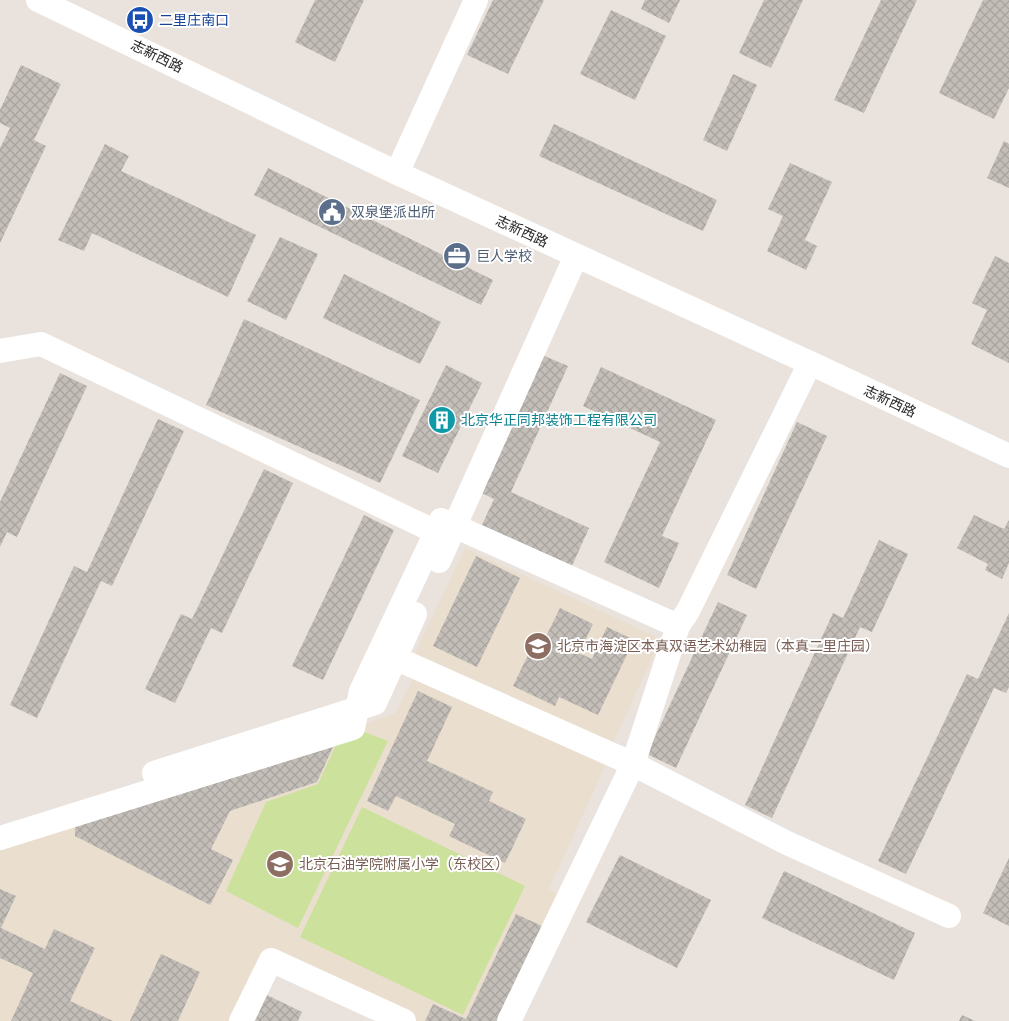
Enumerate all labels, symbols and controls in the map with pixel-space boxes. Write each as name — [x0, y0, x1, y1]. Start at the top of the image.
bus stop icon: 二里庄南口 — [125, 5, 155, 35]
place label: 二里庄南口 — [159, 11, 229, 29]
street label: 志新西路 — [128, 36, 186, 76]
public building icon: 双泉堡派出所 — [317, 197, 347, 227]
place label: 双泉堡派出所 — [351, 203, 435, 221]
street label: 志新西路 — [493, 211, 551, 251]
office icon: 巨人学校 — [442, 241, 472, 271]
place label: 巨人学校 — [476, 247, 532, 265]
street label: 志新西路 — [861, 381, 919, 421]
building icon: 北京华正同邦装饰工程有限公司 — [427, 405, 457, 435]
place label: 北京华正同邦装饰工程有限公司 — [461, 411, 657, 429]
school or university icon: 北京市海淀区本真双语艺术幼稚园（本真二里庄园） — [523, 631, 553, 661]
place label: 北京市海淀区本真双语艺术幼稚园（本真二里庄园） — [557, 637, 879, 655]
school or university icon: 北京石油学院附属小学（东校区） — [265, 849, 295, 879]
place label: 北京石油学院附属小学（东校区） — [299, 855, 509, 873]

